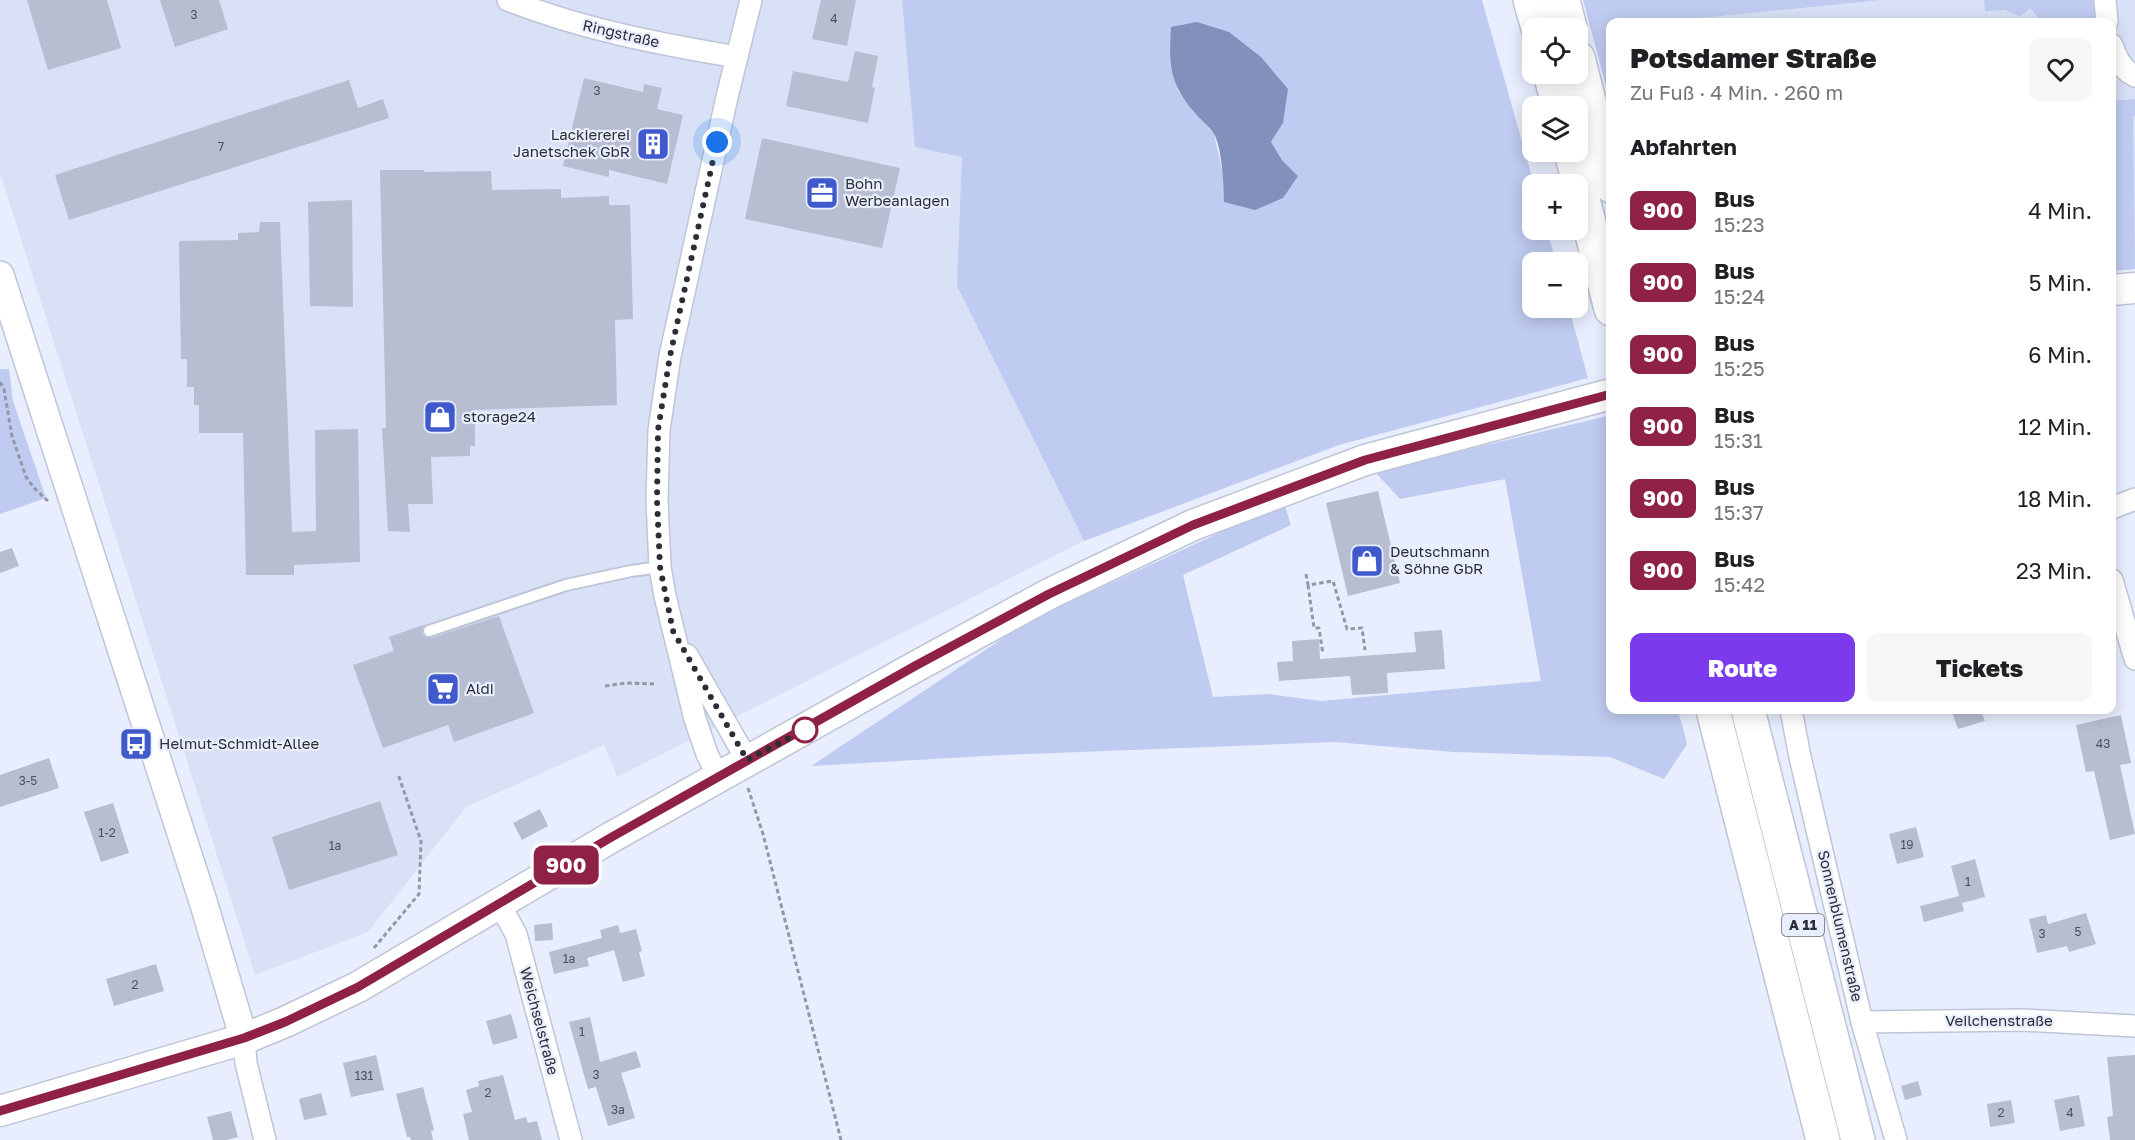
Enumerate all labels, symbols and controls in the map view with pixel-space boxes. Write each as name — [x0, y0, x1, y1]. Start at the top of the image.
house number: 3 — [190, 7, 198, 22]
house number: 4 — [830, 11, 838, 26]
street label: Ringstraße — [581, 15, 662, 51]
map controls — [1522, 18, 1588, 318]
button: locate — [1522, 18, 1588, 84]
button: heart — [2029, 38, 2092, 101]
text: Potsdamer Straße — [1630, 41, 1877, 74]
text: Zu Fuß · 4 Min. · 260 m — [1630, 80, 1843, 104]
house number: 3 — [593, 83, 601, 98]
button: layers — [1522, 96, 1588, 162]
place label: Lackiererei Janetschek GbR — [513, 125, 630, 160]
building icon: Lackiererei Janetschek GbR — [635, 126, 671, 162]
your location — [702, 127, 732, 157]
text: Abfahrten — [1630, 133, 1737, 160]
house number: 7 — [218, 139, 224, 154]
place label: Bohn Werbeanlagen — [845, 174, 949, 209]
button: + — [1522, 174, 1588, 240]
office icon: Bohn Werbeanlagen — [804, 175, 840, 211]
text: Bus — [1714, 185, 1755, 212]
text: 900 — [1643, 197, 1683, 223]
text: 4 Min. — [2028, 197, 2092, 224]
text: 15:23 — [1714, 212, 1765, 236]
button: − — [1522, 252, 1588, 318]
text: Bus — [1714, 257, 1755, 284]
text: 900 — [1643, 269, 1683, 295]
text: 5 Min. — [2029, 269, 2092, 296]
text: 15:24 — [1714, 284, 1765, 308]
text: Bus — [1714, 329, 1755, 356]
text: 900 — [1643, 341, 1683, 367]
text: 6 Min. — [2028, 341, 2092, 368]
text: 15:25 — [1714, 356, 1765, 380]
shop icon: storage24 — [422, 399, 458, 435]
text: Bus — [1714, 401, 1755, 428]
place label: storage24 — [463, 407, 536, 425]
text: 900 — [1643, 413, 1683, 439]
text: 12 Min. — [2018, 413, 2092, 440]
text: 15:31 — [1714, 428, 1763, 452]
text: Bus — [1714, 473, 1755, 500]
text: 900 — [1643, 485, 1683, 511]
text: 18 Min. — [2017, 485, 2092, 512]
text: 15:37 — [1714, 500, 1764, 524]
place label: Deutschmann & Söhne GbR — [1390, 542, 1490, 577]
shop icon: Deutschmann & Söhne GbR — [1349, 543, 1385, 579]
text: Bus — [1714, 545, 1755, 572]
text: 900 — [1643, 557, 1683, 583]
text: 23 Min. — [2016, 557, 2092, 584]
text: 15:42 — [1714, 572, 1765, 596]
button: Route — [1630, 633, 1855, 702]
button: Tickets — [1867, 633, 2092, 702]
supermarket icon: Aldi — [425, 671, 461, 707]
place label: Aldi — [466, 679, 494, 697]
unlabelled marker — [792, 717, 818, 743]
bus stop icon: Helmut-Schmidt-Allee — [118, 726, 154, 762]
place label: Helmut-Schmidt-Allee — [159, 734, 319, 752]
house number: 43 — [2096, 736, 2110, 751]
house number: 3-5 — [19, 773, 37, 788]
house number: 1-2 — [98, 825, 116, 840]
house number: 19 — [1900, 837, 1914, 852]
house number: 1a — [329, 838, 341, 853]
line badge: 900 — [532, 846, 600, 884]
street label: Sonnenblumenstraße — [1815, 848, 1867, 1004]
text: 900 — [546, 852, 586, 878]
house number: 1 — [1965, 874, 1971, 889]
road number: A 11 — [1782, 914, 1824, 936]
house number: 5 — [2075, 924, 2082, 939]
house number: 3 — [2038, 926, 2046, 941]
house number: 1a — [563, 951, 575, 966]
street label: Weichselstraße — [517, 965, 563, 1077]
house number: 2 — [132, 977, 139, 992]
street label: Veilchenstraße — [1945, 1011, 2053, 1029]
house number: 1 — [579, 1024, 585, 1039]
house number: 3 — [592, 1067, 600, 1082]
house number: 131 — [355, 1068, 374, 1083]
house number: 2 — [485, 1085, 492, 1100]
house number: 3a — [611, 1102, 625, 1117]
house number: 2 — [1998, 1105, 2005, 1120]
house number: 4 — [2066, 1105, 2074, 1120]

